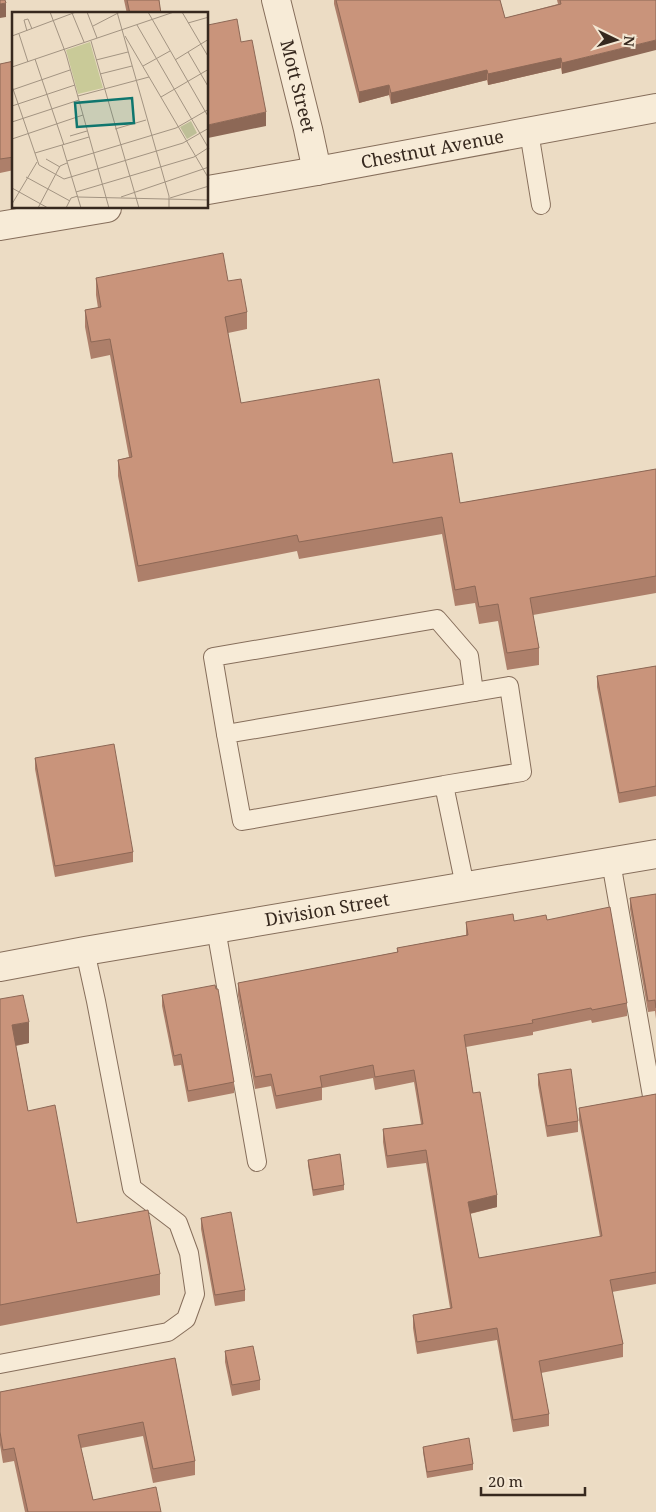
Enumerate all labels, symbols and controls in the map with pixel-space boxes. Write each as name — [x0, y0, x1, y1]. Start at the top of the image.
inset map — [12, 12, 209, 209]
north arrow — [591, 15, 641, 65]
text: N — [620, 35, 639, 48]
street label: Mott Street — [275, 37, 321, 135]
street label: Chestnut Avenue — [359, 124, 506, 174]
street label: Division Street — [263, 887, 391, 931]
scale bar — [481, 1464, 585, 1496]
text: 20 m — [488, 1471, 523, 1491]

